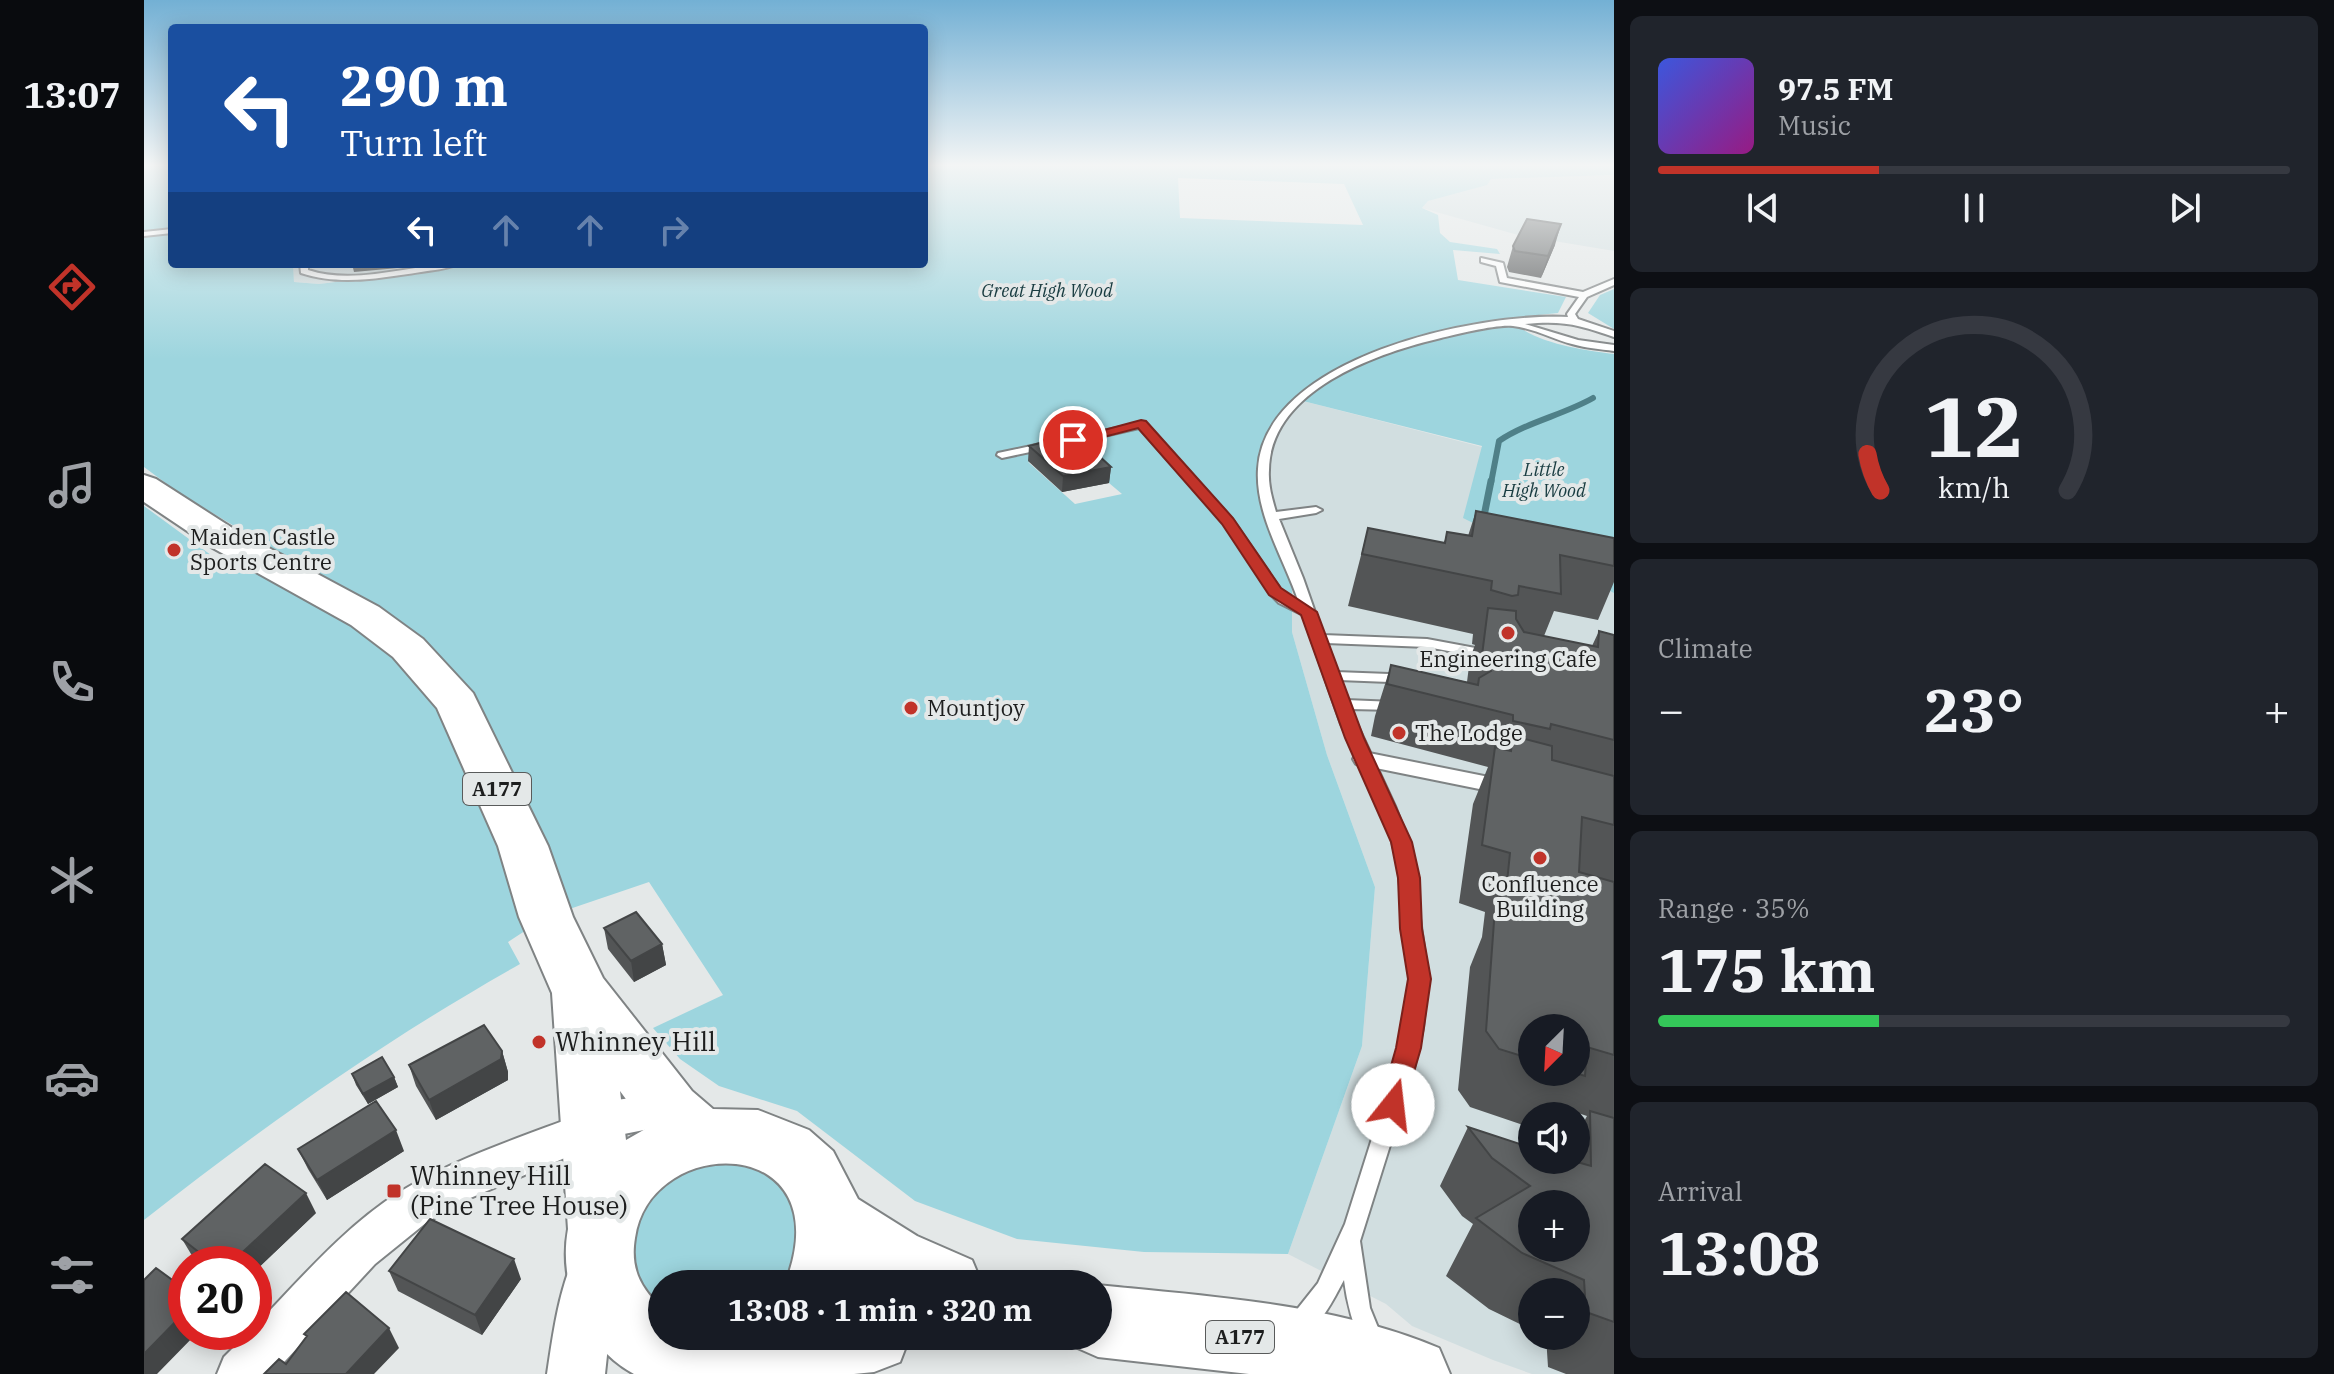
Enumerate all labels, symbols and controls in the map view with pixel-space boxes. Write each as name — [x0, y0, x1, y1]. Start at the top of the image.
text: 290 m — [340, 49, 508, 121]
icon: left — [208, 56, 312, 160]
text: 97.5 FM — [1778, 69, 1893, 108]
text: 13:07 — [23, 71, 121, 118]
text: Music — [1778, 108, 1851, 142]
text: Turn left — [340, 119, 487, 166]
icon: previous — [1741, 186, 1785, 230]
icon: pause — [1952, 186, 1996, 230]
icon: next — [2163, 186, 2207, 230]
icon: left — [400, 208, 444, 252]
icon: ahead — [484, 208, 528, 252]
icon: ahead — [568, 208, 612, 252]
icon: right — [652, 208, 696, 252]
icon: directions — [44, 259, 100, 315]
park label: Great High Wood — [981, 279, 1113, 302]
text: 12 — [1924, 372, 2024, 480]
pin — [1039, 406, 1107, 474]
icon: arrive — [1051, 418, 1095, 462]
icon: music — [44, 457, 100, 513]
park label: Little High Wood — [1501, 458, 1586, 502]
text: km/h — [1938, 470, 2010, 507]
place label: Maiden Castle Sports Centre — [190, 522, 335, 576]
marker: Maiden Castle Sports Centre — [165, 541, 183, 559]
marker: Engineering Cafe — [1499, 624, 1517, 642]
text: Climate — [1658, 631, 1753, 665]
place label: Engineering Cafe — [1419, 644, 1597, 673]
icon: phone — [44, 654, 100, 710]
text: 23° — [1924, 670, 2024, 749]
text: − — [1658, 681, 1684, 738]
text: + — [2264, 681, 2290, 738]
place label: Mountjoy — [927, 693, 1025, 722]
marker: Mountjoy — [902, 699, 920, 717]
place label: The Lodge — [1415, 718, 1523, 747]
marker: The Lodge — [1390, 724, 1408, 742]
road number: A177 — [463, 773, 531, 805]
marker: Confluence Building — [1531, 849, 1549, 867]
icon: climate — [44, 852, 100, 908]
place label: Confluence Building — [1482, 869, 1598, 923]
text: Range · 35% — [1658, 891, 1810, 925]
text: 175 km — [1658, 930, 1876, 1009]
north arrow — [1518, 1014, 1590, 1086]
map controls — [1518, 1014, 1590, 1350]
place label: Whinney Hill — [555, 1024, 716, 1058]
marker: Whinney Hill — [530, 1033, 548, 1051]
icon: car — [44, 1050, 100, 1106]
position arrow — [1351, 1063, 1435, 1147]
button: sound — [1518, 1102, 1590, 1174]
place label: Whinney Hill (Pine Tree House) — [410, 1158, 628, 1222]
text: Arrival — [1658, 1174, 1743, 1208]
marker: Whinney Hill (Pine Tree House) — [385, 1182, 403, 1200]
button: + — [1518, 1190, 1590, 1262]
text: 13:08 — [1658, 1213, 1820, 1292]
speed limit sign: 20 — [168, 1246, 272, 1350]
icon: filters — [44, 1247, 100, 1303]
button: − — [1518, 1278, 1590, 1350]
text: 13:08 · 1 min · 320 m — [728, 1290, 1032, 1329]
road number: A177 — [1206, 1321, 1274, 1353]

